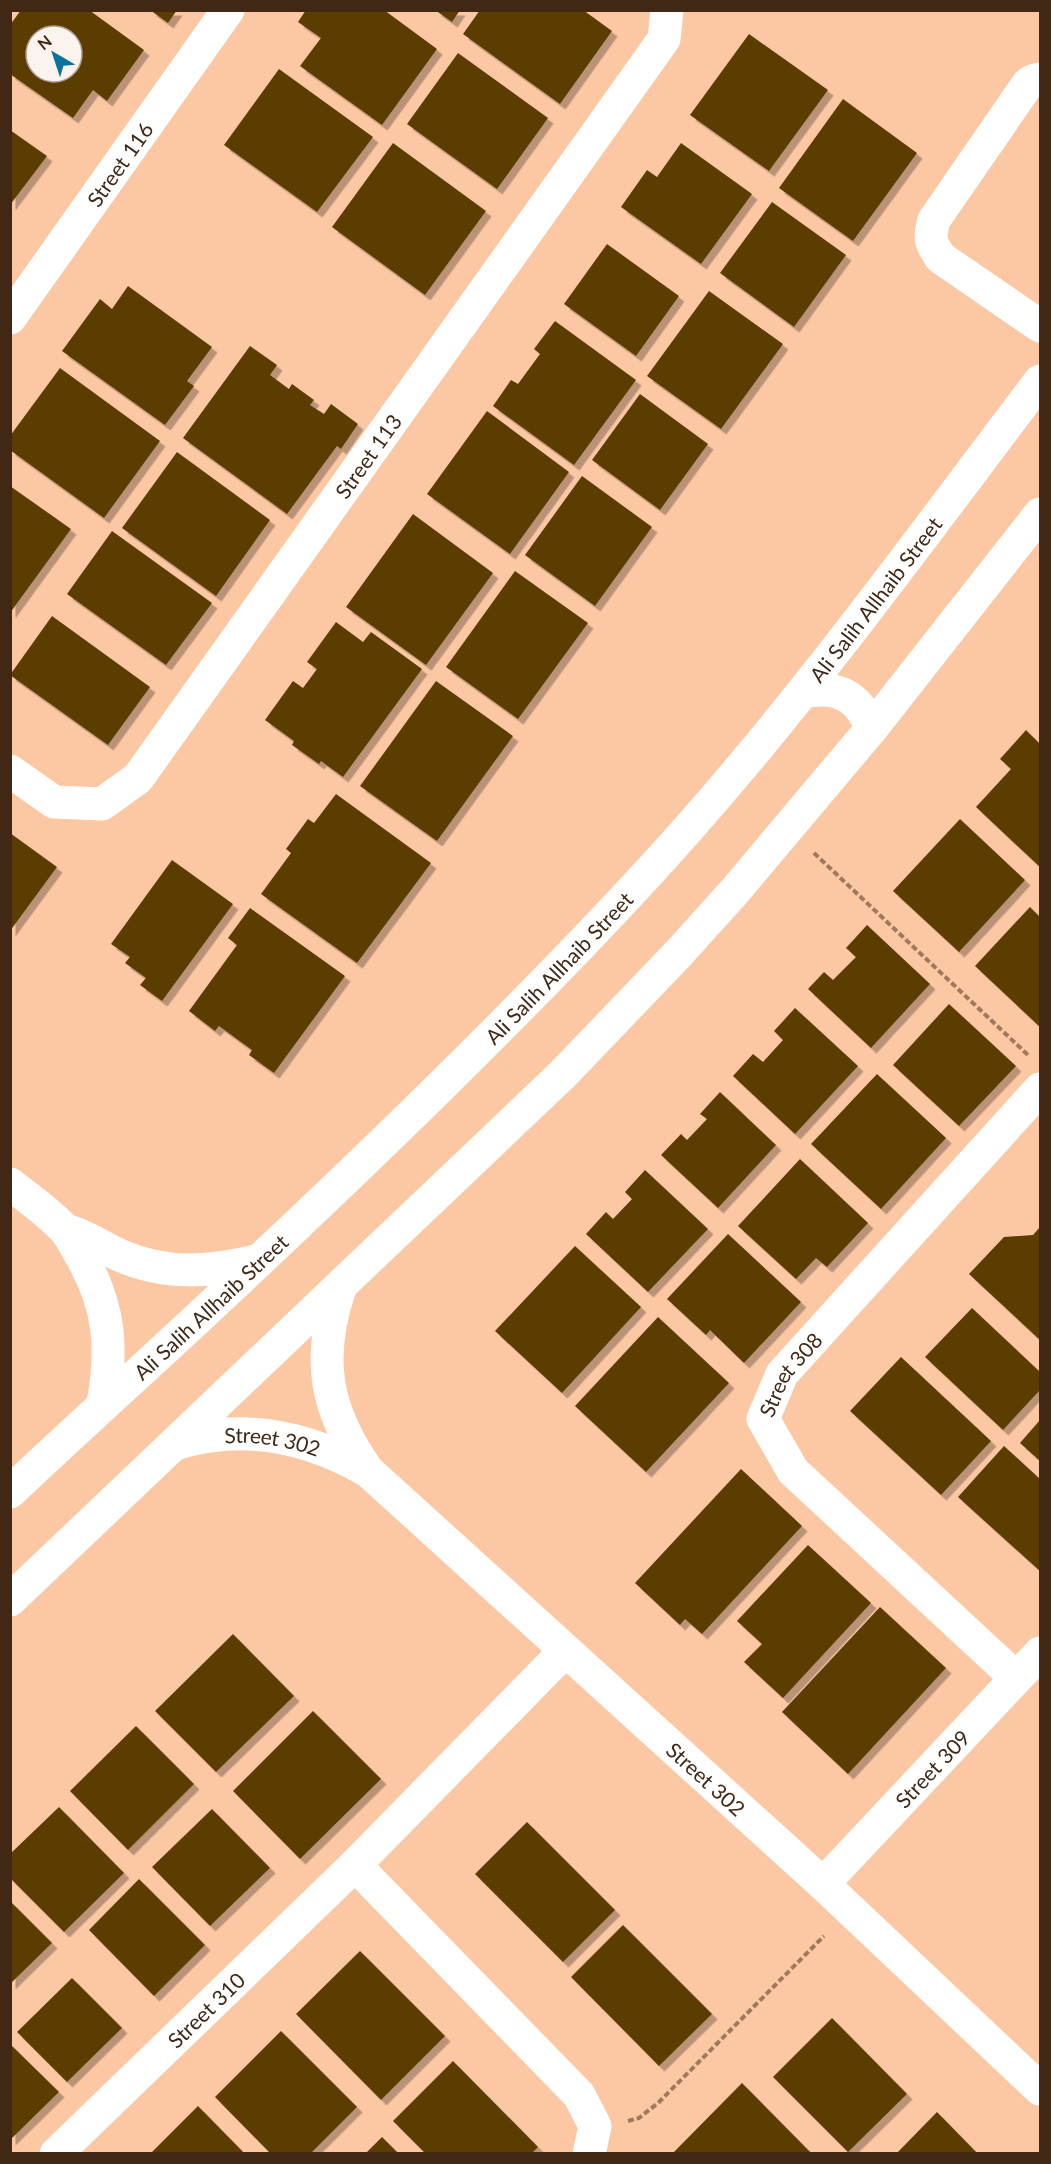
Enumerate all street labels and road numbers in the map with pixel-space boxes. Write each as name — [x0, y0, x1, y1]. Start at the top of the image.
street label: Street 116 — [81, 117, 157, 211]
street label: Street 113 — [329, 409, 406, 502]
street label: Ali Salih Allhaib Street — [803, 511, 946, 687]
street label: Ali Salih Allhaib Street — [479, 886, 638, 1048]
street label: Ali Salih Allhaib Street — [128, 1228, 293, 1384]
street label: Street 308 — [753, 1327, 826, 1420]
street label: Street 302 — [224, 1421, 324, 1460]
street label: Street 309 — [889, 1724, 974, 1812]
street label: Street 302 — [662, 1736, 751, 1820]
street label: Street 310 — [162, 1967, 249, 2052]

